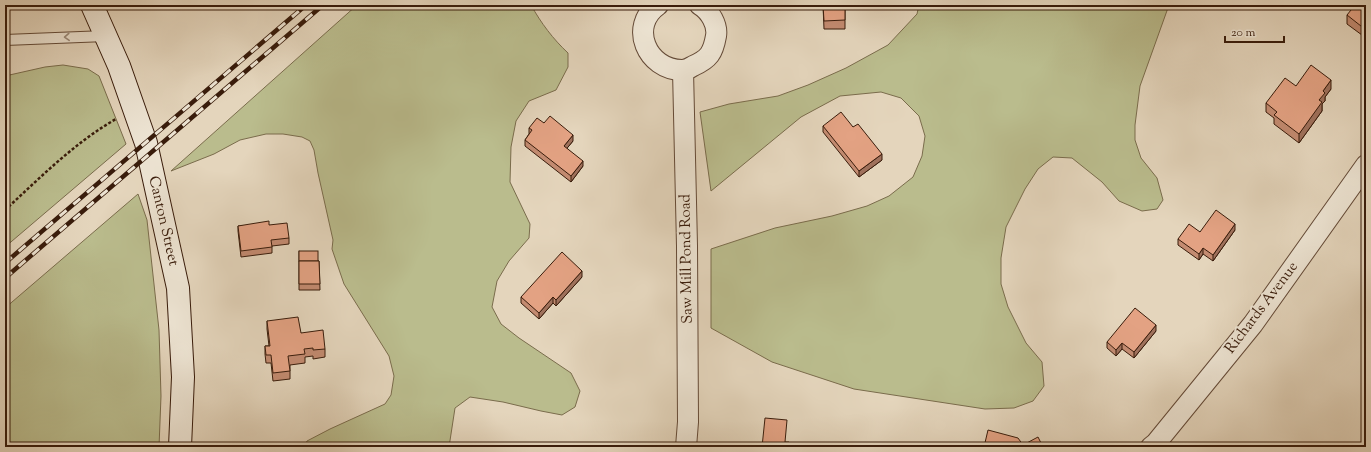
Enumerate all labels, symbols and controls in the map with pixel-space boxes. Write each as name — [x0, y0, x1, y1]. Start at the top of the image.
scale bar — [1225, 18, 1284, 44]
text: 20 m — [1231, 24, 1256, 42]
one-way arrow — [64, 33, 70, 42]
street label: Canton Street — [142, 174, 184, 268]
street label: Saw Mill Pond Road — [675, 193, 699, 324]
street label: Richards Avenue — [1220, 258, 1304, 358]

